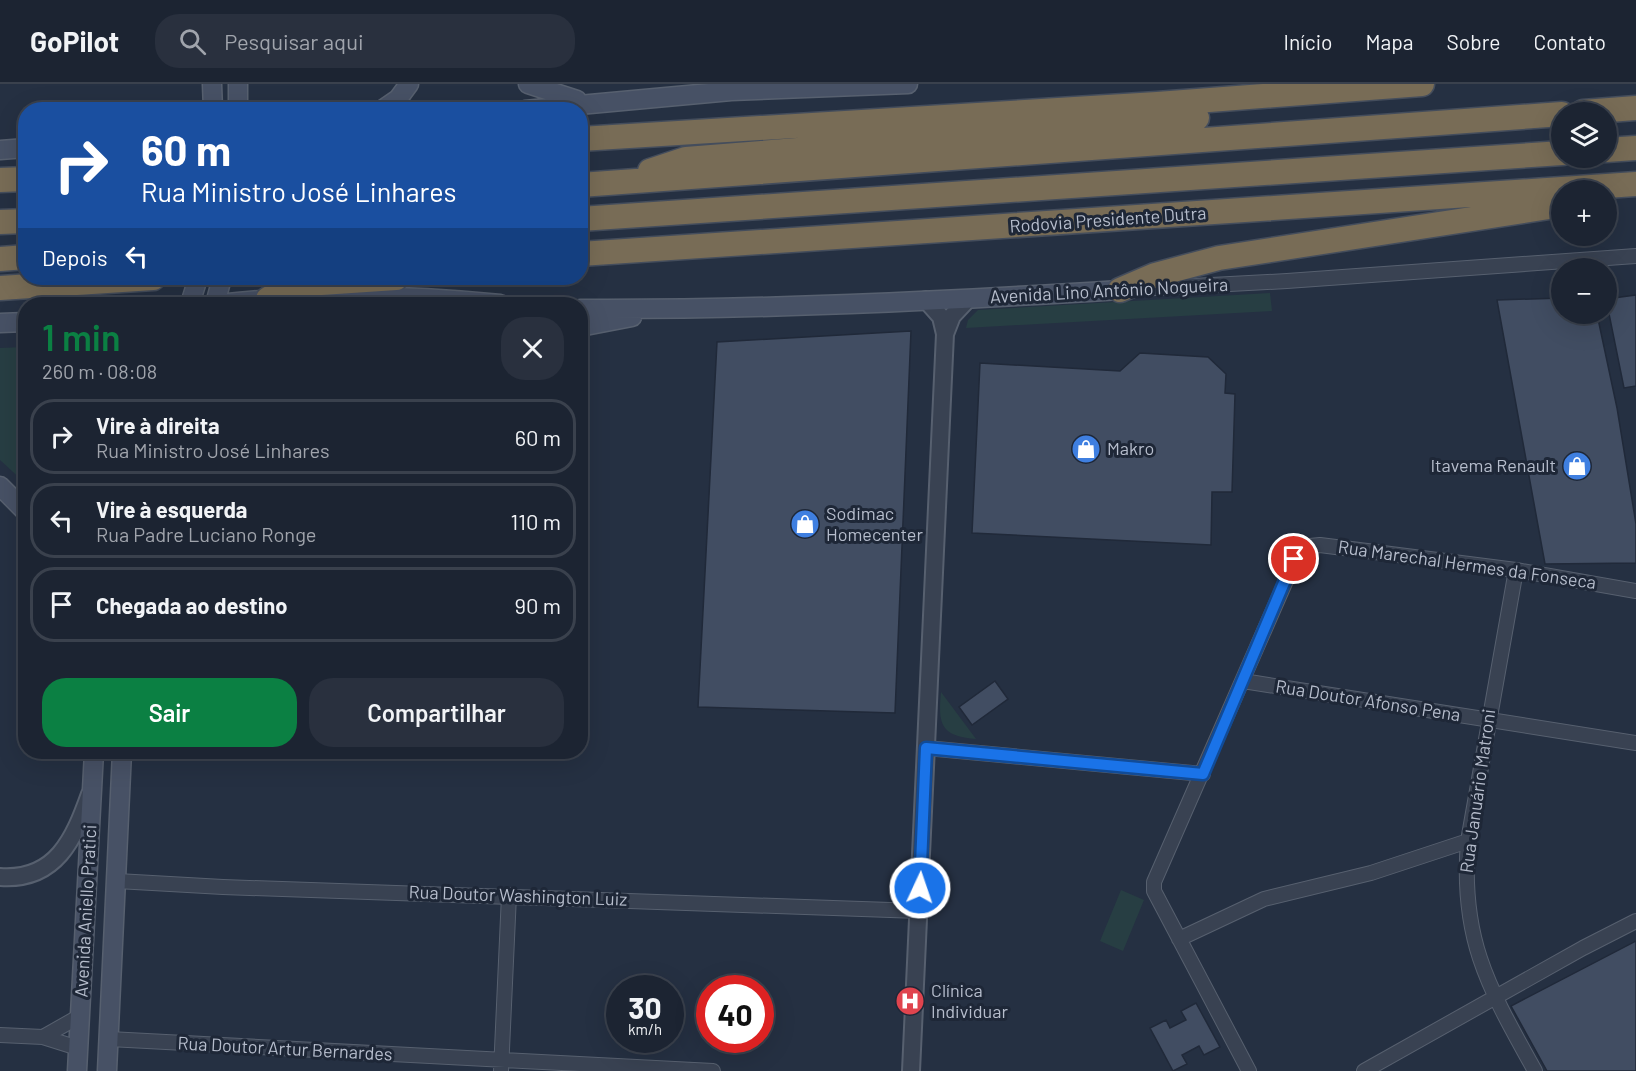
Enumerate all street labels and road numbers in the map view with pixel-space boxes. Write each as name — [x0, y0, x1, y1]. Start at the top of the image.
street label: Rodovia Presidente Dutra — [1009, 201, 1207, 237]
street label: Avenida Lino Antônio Nogueira — [989, 273, 1229, 307]
street label: Rua Marechal Hermes da Fonseca — [1337, 535, 1598, 593]
street label: Rua Doutor Afonso Pena — [1274, 675, 1462, 726]
street label: Rua Januário Matroni — [1455, 708, 1499, 874]
street label: Avenida Aniello Pratici — [69, 824, 101, 998]
street label: Rua Doutor Washington Luiz — [408, 880, 628, 910]
street label: Rua Doutor Artur Bernardes — [177, 1031, 393, 1065]

